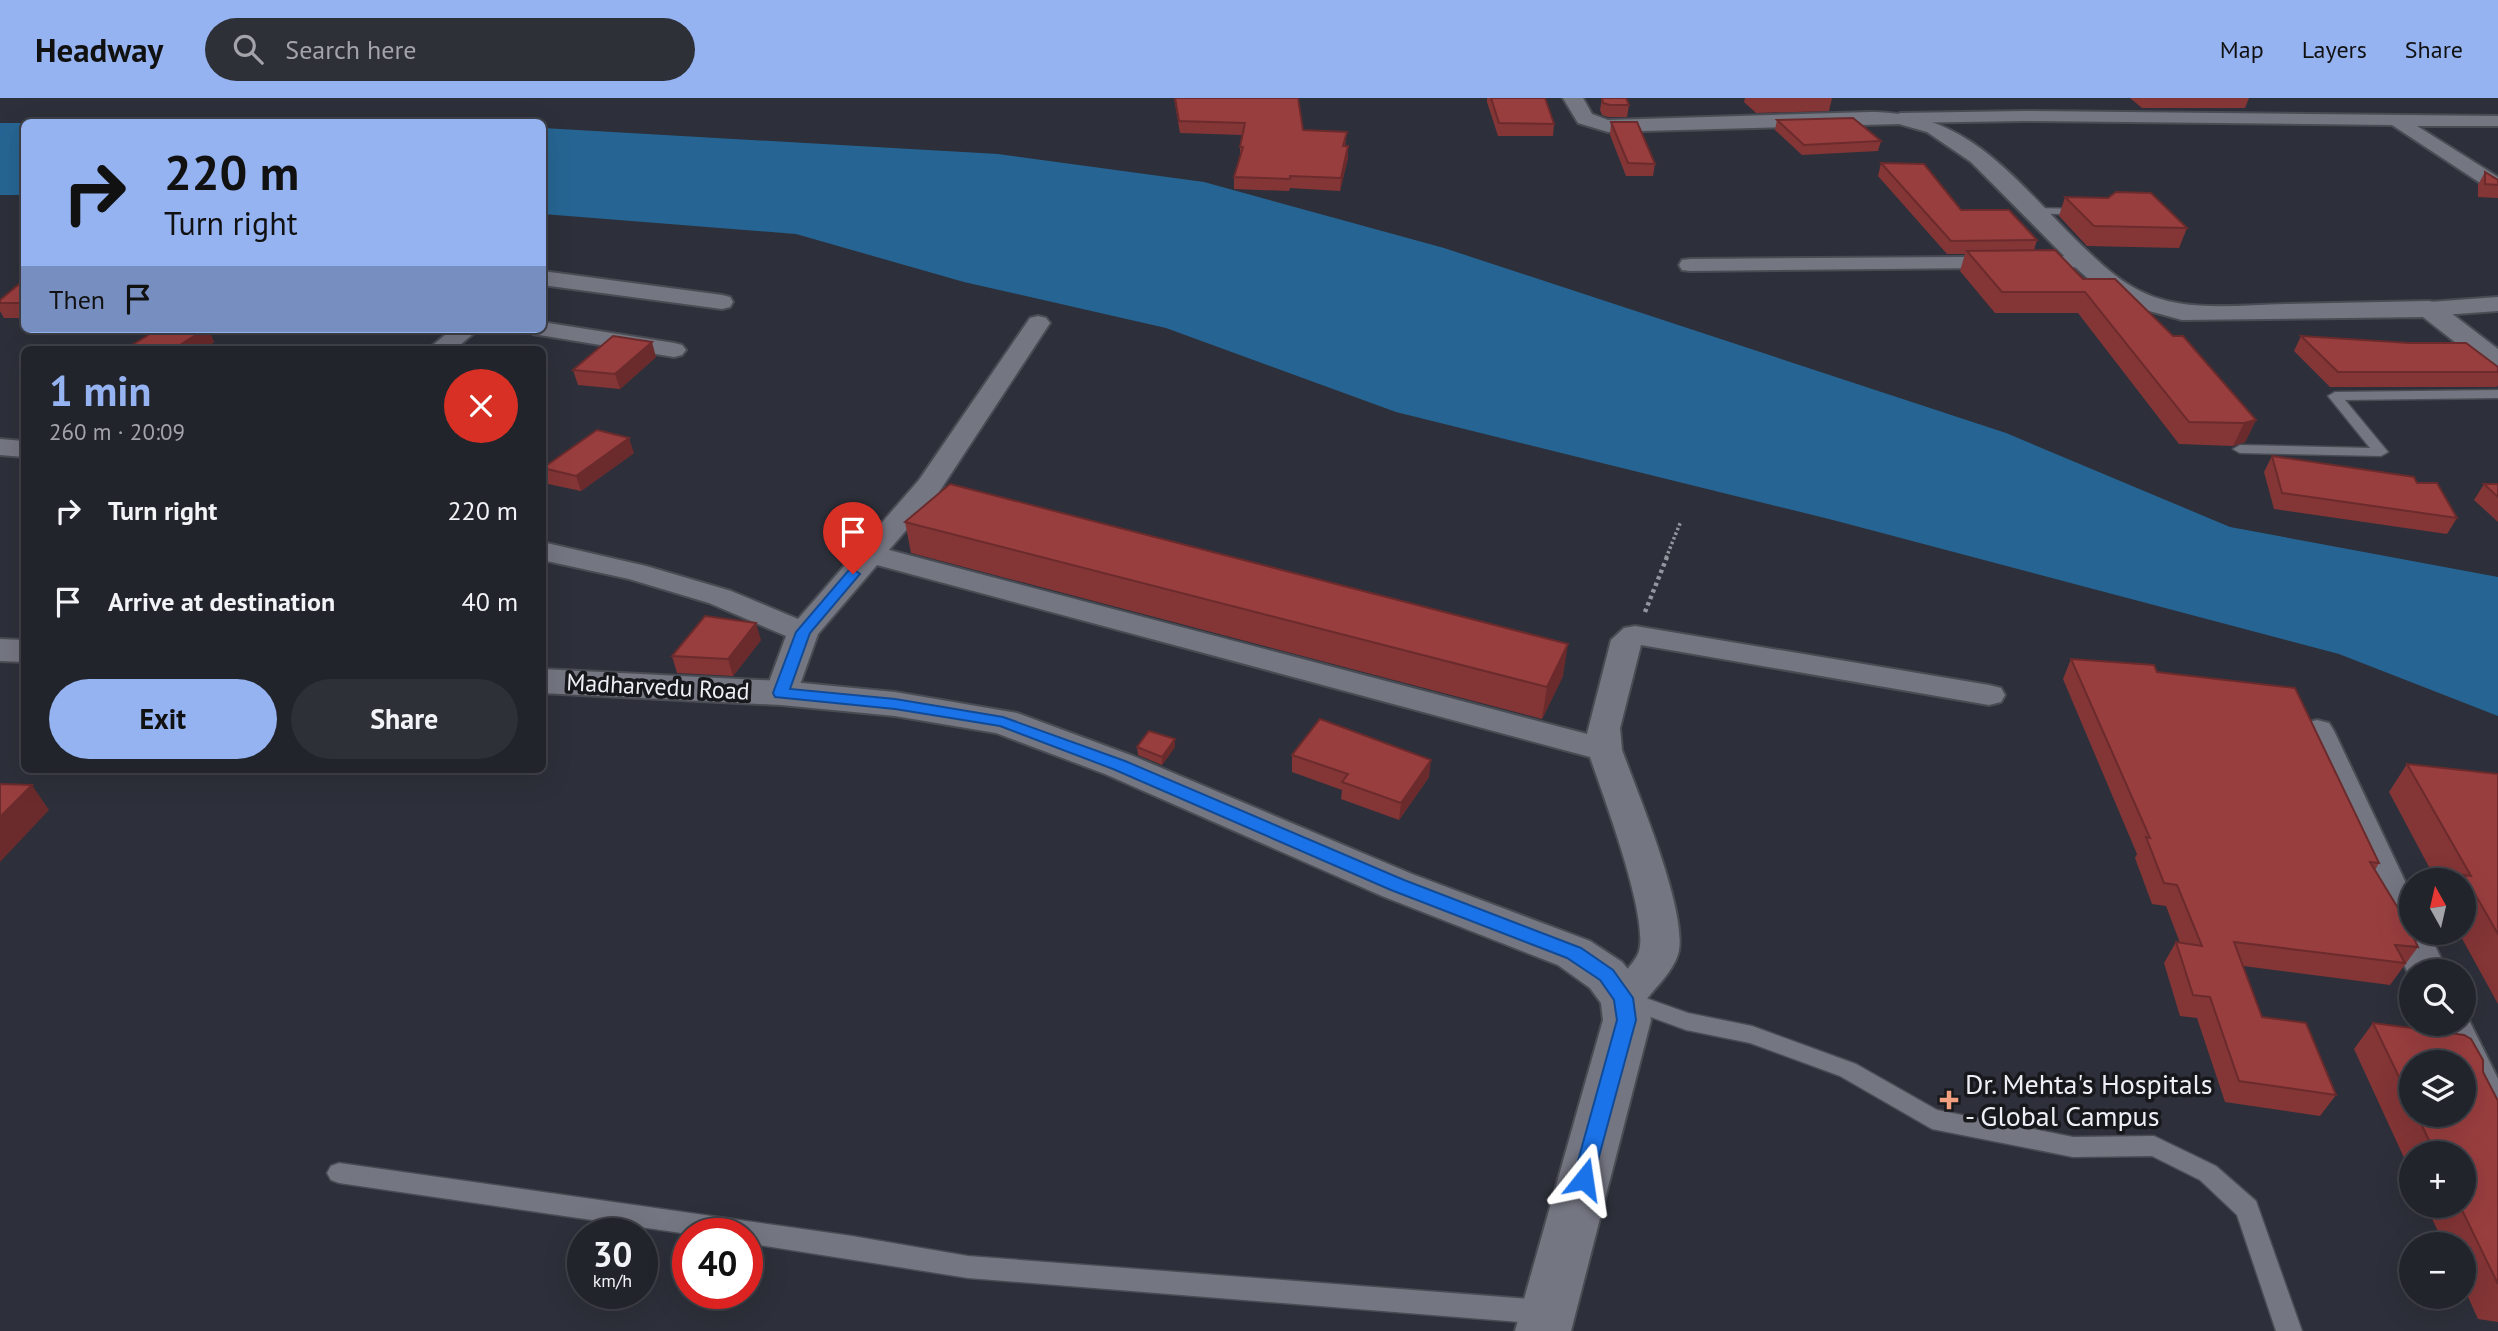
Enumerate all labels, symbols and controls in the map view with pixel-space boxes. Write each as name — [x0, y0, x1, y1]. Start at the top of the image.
search box — [205, 18, 695, 81]
text: Headway — [35, 28, 163, 71]
icon: search — [229, 30, 267, 68]
text: Search here — [285, 33, 416, 66]
text: Map — [2220, 34, 2264, 65]
text: Layers — [2302, 34, 2367, 65]
text: Share — [2405, 34, 2463, 65]
text: 220 m — [164, 140, 299, 204]
icon: right — [49, 147, 140, 238]
text: Turn right — [164, 202, 298, 244]
icon: arrive — [119, 280, 157, 318]
text: Then — [49, 283, 105, 316]
text: 1 min — [49, 363, 151, 418]
button: close — [444, 369, 518, 443]
text: 260 m · 20:09 — [49, 417, 185, 446]
icon: right — [49, 492, 87, 530]
text: Turn right — [108, 494, 217, 527]
text: 220 m — [447, 494, 518, 527]
pin — [823, 502, 883, 574]
icon: arrive — [834, 513, 872, 551]
icon: arrive — [49, 583, 87, 621]
text: Arrive at destination — [108, 585, 335, 618]
text: 40 m — [462, 585, 518, 618]
street label: Madharvedu Road — [566, 666, 750, 707]
button: Exit — [49, 679, 277, 759]
button: Share — [291, 679, 518, 759]
north arrow — [2399, 868, 2476, 945]
map controls — [2399, 868, 2476, 1309]
button: search — [2399, 959, 2476, 1036]
button: layers — [2399, 1050, 2476, 1127]
place label: Dr. Mehta's Hospitals - Global Campus — [1965, 1065, 2213, 1134]
marker: Dr. Mehta's Hospitals - Global Campus — [1939, 1090, 1959, 1110]
button: + — [2399, 1141, 2476, 1218]
position arrow — [1547, 1142, 1621, 1216]
speed limit sign: 40 — [672, 1218, 763, 1309]
text: 30 — [593, 1231, 632, 1277]
button: − — [2399, 1232, 2476, 1309]
text: km/h — [593, 1269, 632, 1292]

